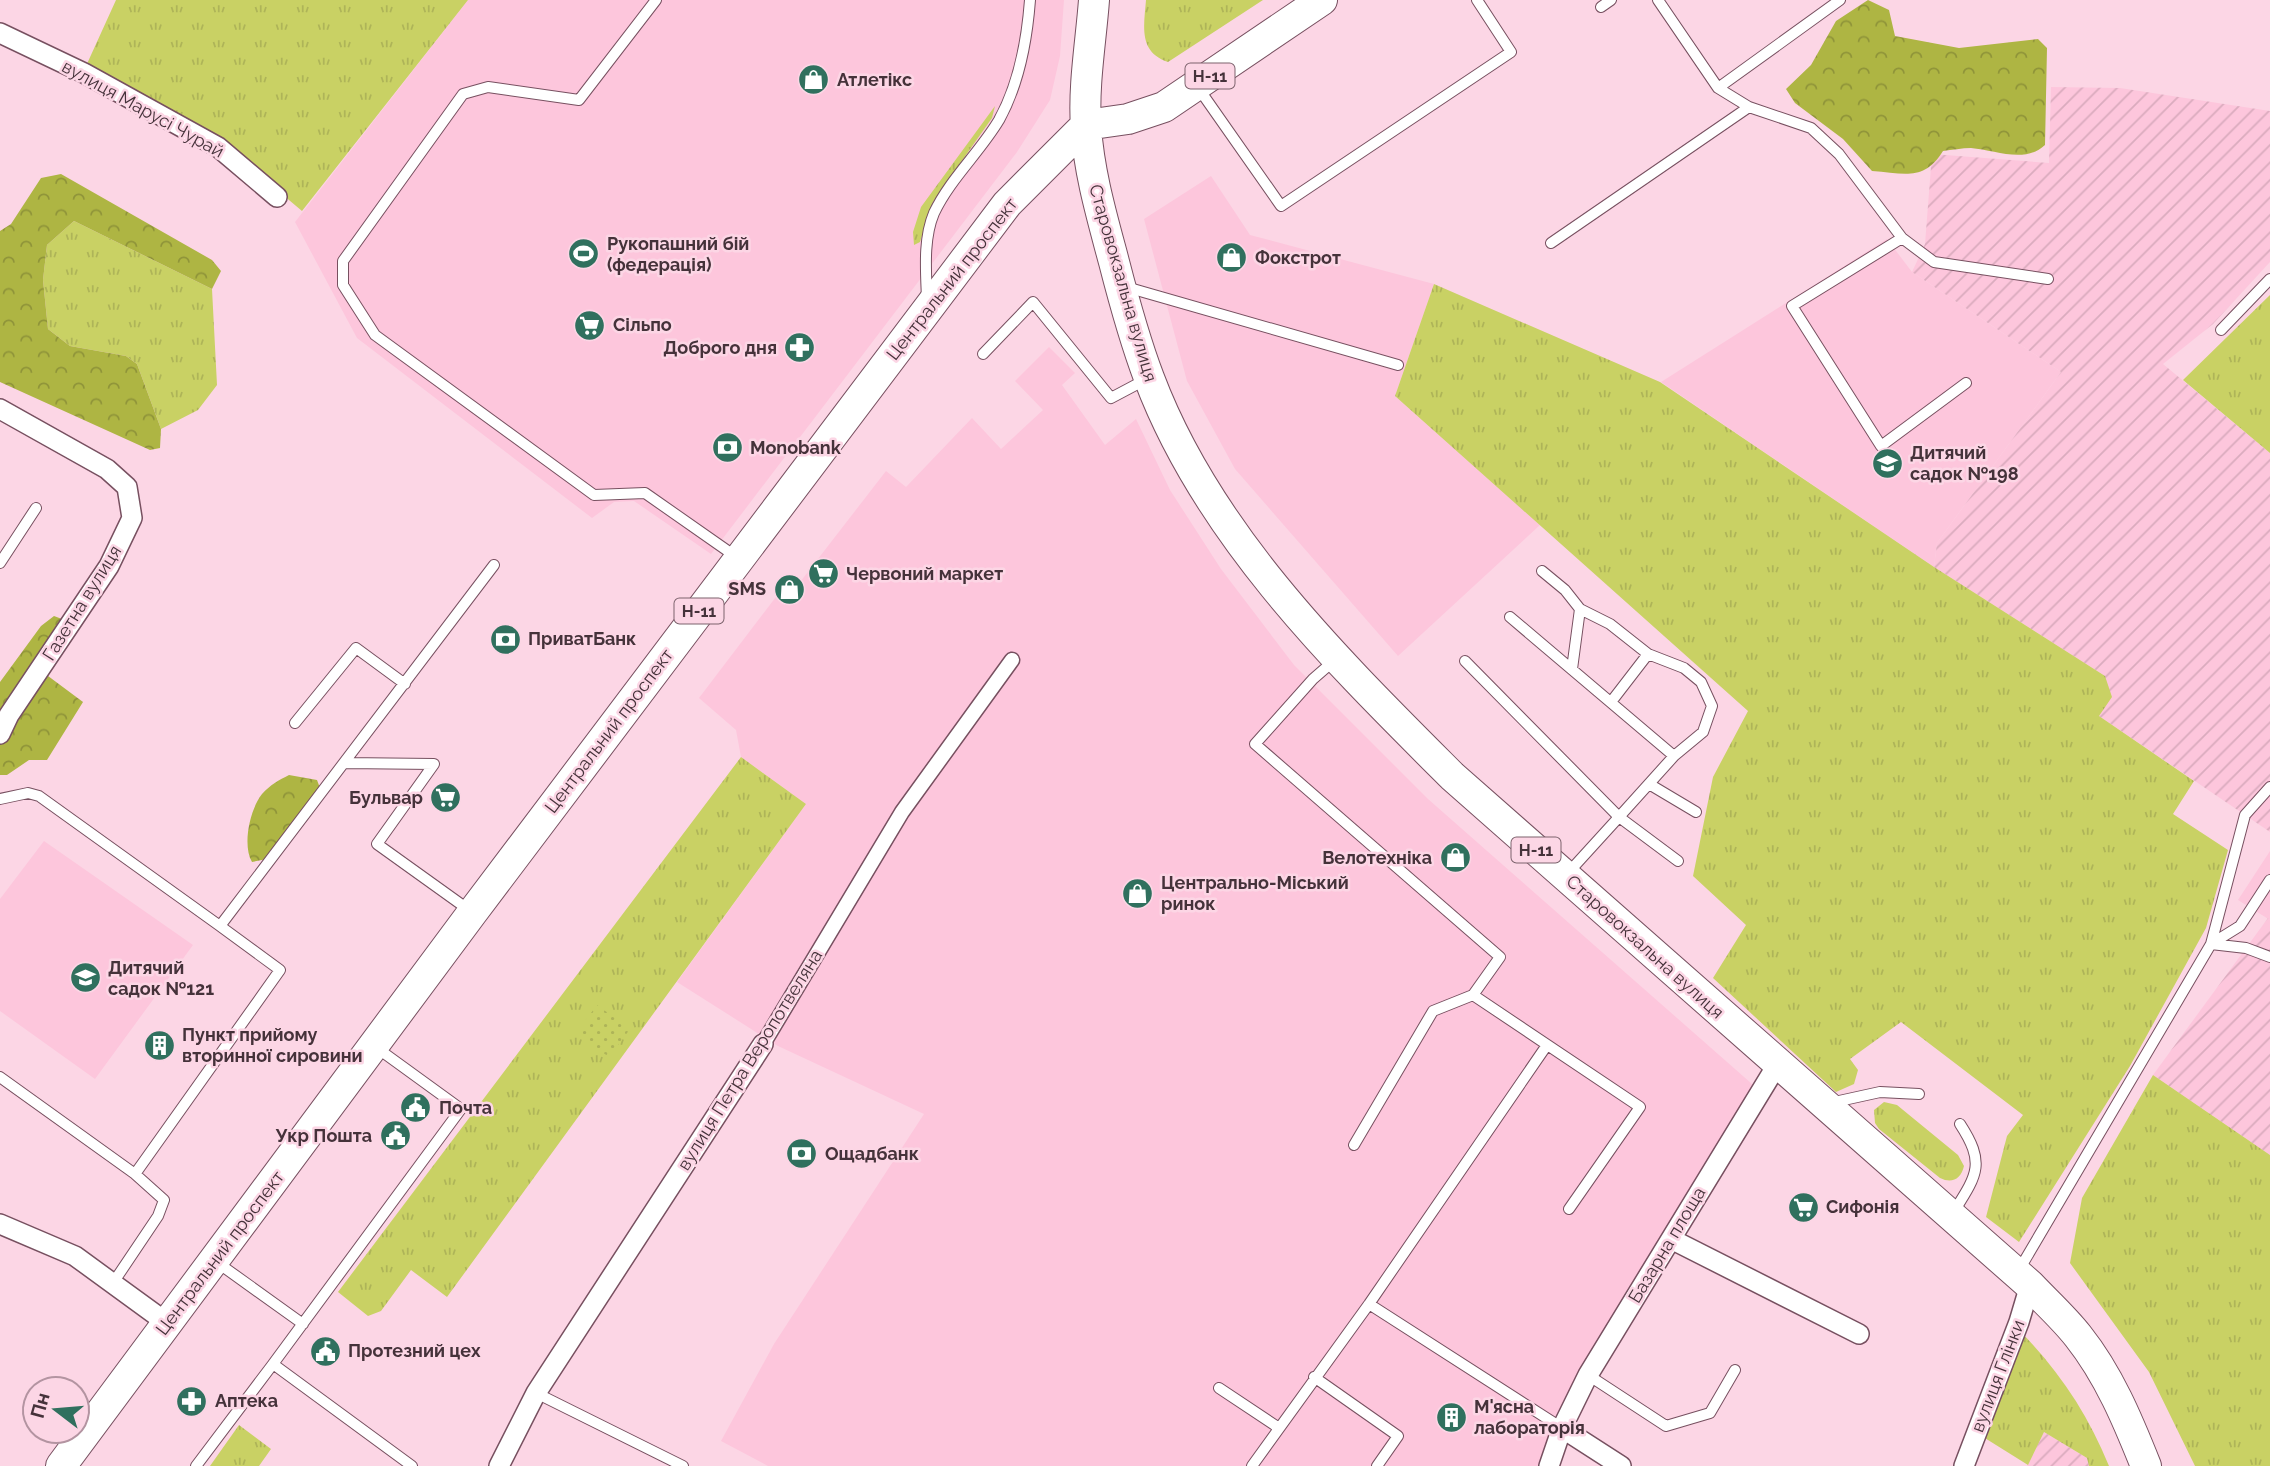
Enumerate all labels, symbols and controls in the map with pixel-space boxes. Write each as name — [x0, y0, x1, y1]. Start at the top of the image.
street label: вулиця Марусі Чурай — [59, 55, 228, 162]
shop icon: Атлетікс — [797, 63, 831, 97]
road number: Н-11 — [1186, 64, 1234, 88]
place label: Атлетікс — [837, 69, 912, 90]
street label: Старовокзальна вулиця — [1085, 182, 1162, 384]
street label: Центральний проспект — [882, 193, 1022, 364]
place label: Рукопашний бій (федерація) — [607, 233, 749, 275]
sports icon: Рукопашний бій (федерація) — [567, 237, 601, 271]
shop icon: Фокстрот — [1215, 241, 1249, 275]
place label: Фокстрот — [1255, 247, 1341, 268]
supermarket icon: Сільпо — [573, 308, 607, 342]
place label: Сільпо — [613, 314, 672, 335]
pharmacy icon: Доброго дня — [783, 331, 817, 365]
place label: Доброго дня — [663, 337, 777, 358]
bank icon: Monobank — [710, 431, 744, 465]
place label: Monobank — [750, 437, 842, 458]
place label: Дитячий садок №198 — [1910, 442, 2019, 484]
school or university icon: Дитячий садок №198 — [1870, 446, 1904, 480]
street label: Газетна вулиця — [38, 541, 125, 664]
supermarket icon: Червоний маркет — [806, 557, 840, 591]
place label: Червоний маркет — [846, 563, 1003, 584]
shop icon: SMS — [772, 572, 806, 606]
place label: SMS — [728, 578, 766, 599]
road number: Н-11 — [674, 598, 724, 624]
bank icon: ПриватБанк — [488, 622, 522, 656]
place label: ПриватБанк — [528, 628, 636, 649]
street label: Центральний проспект — [540, 644, 677, 817]
supermarket icon: Бульвар — [429, 781, 463, 815]
place label: Бульвар — [349, 787, 423, 808]
road number: Н-11 — [1512, 838, 1560, 862]
shop icon: Велотехніка — [1438, 841, 1472, 875]
place label: Велотехніка — [1322, 847, 1432, 868]
street label: Старовокзальна вулиця — [1562, 870, 1728, 1023]
place label: Центрально-Міський ринок — [1161, 872, 1349, 914]
shop icon: Центрально-Міський ринок — [1121, 876, 1155, 910]
street label: вулиця Петра Веропотвеляна — [673, 946, 826, 1174]
place label: Дитячий садок №121 — [108, 957, 214, 999]
school or university icon: Дитячий садок №121 — [68, 961, 102, 995]
place label: Пункт прийому вторинної сировини — [182, 1024, 363, 1066]
building icon: Пункт прийому вторинної сировини — [142, 1028, 176, 1062]
public building icon: Почта — [399, 1091, 433, 1125]
place label: Почта — [439, 1097, 492, 1118]
public building icon: Укр Пошта — [378, 1119, 412, 1153]
place label: Укр Пошта — [275, 1125, 372, 1146]
bank icon: Ощадбанк — [785, 1137, 819, 1171]
place label: Ощадбанк — [825, 1143, 919, 1164]
street label: Центральний проспект — [151, 1166, 288, 1339]
street label: Базарна площа — [1624, 1183, 1709, 1306]
supermarket icon: Сифонія — [1786, 1190, 1820, 1224]
place label: Сифонія — [1826, 1196, 1899, 1217]
street label: вулиця Глінки — [1966, 1317, 2029, 1435]
public building icon: Протезний цех — [308, 1334, 342, 1368]
place label: Протезний цех — [348, 1340, 481, 1361]
north arrow — [21, 1375, 91, 1445]
pharmacy icon: Аптека — [175, 1384, 209, 1418]
text: Пн — [26, 1390, 54, 1420]
place label: Аптека — [215, 1390, 278, 1411]
place label: М'ясна лабораторія — [1474, 1396, 1585, 1438]
building icon: М'ясна лабораторія — [1434, 1400, 1468, 1434]

